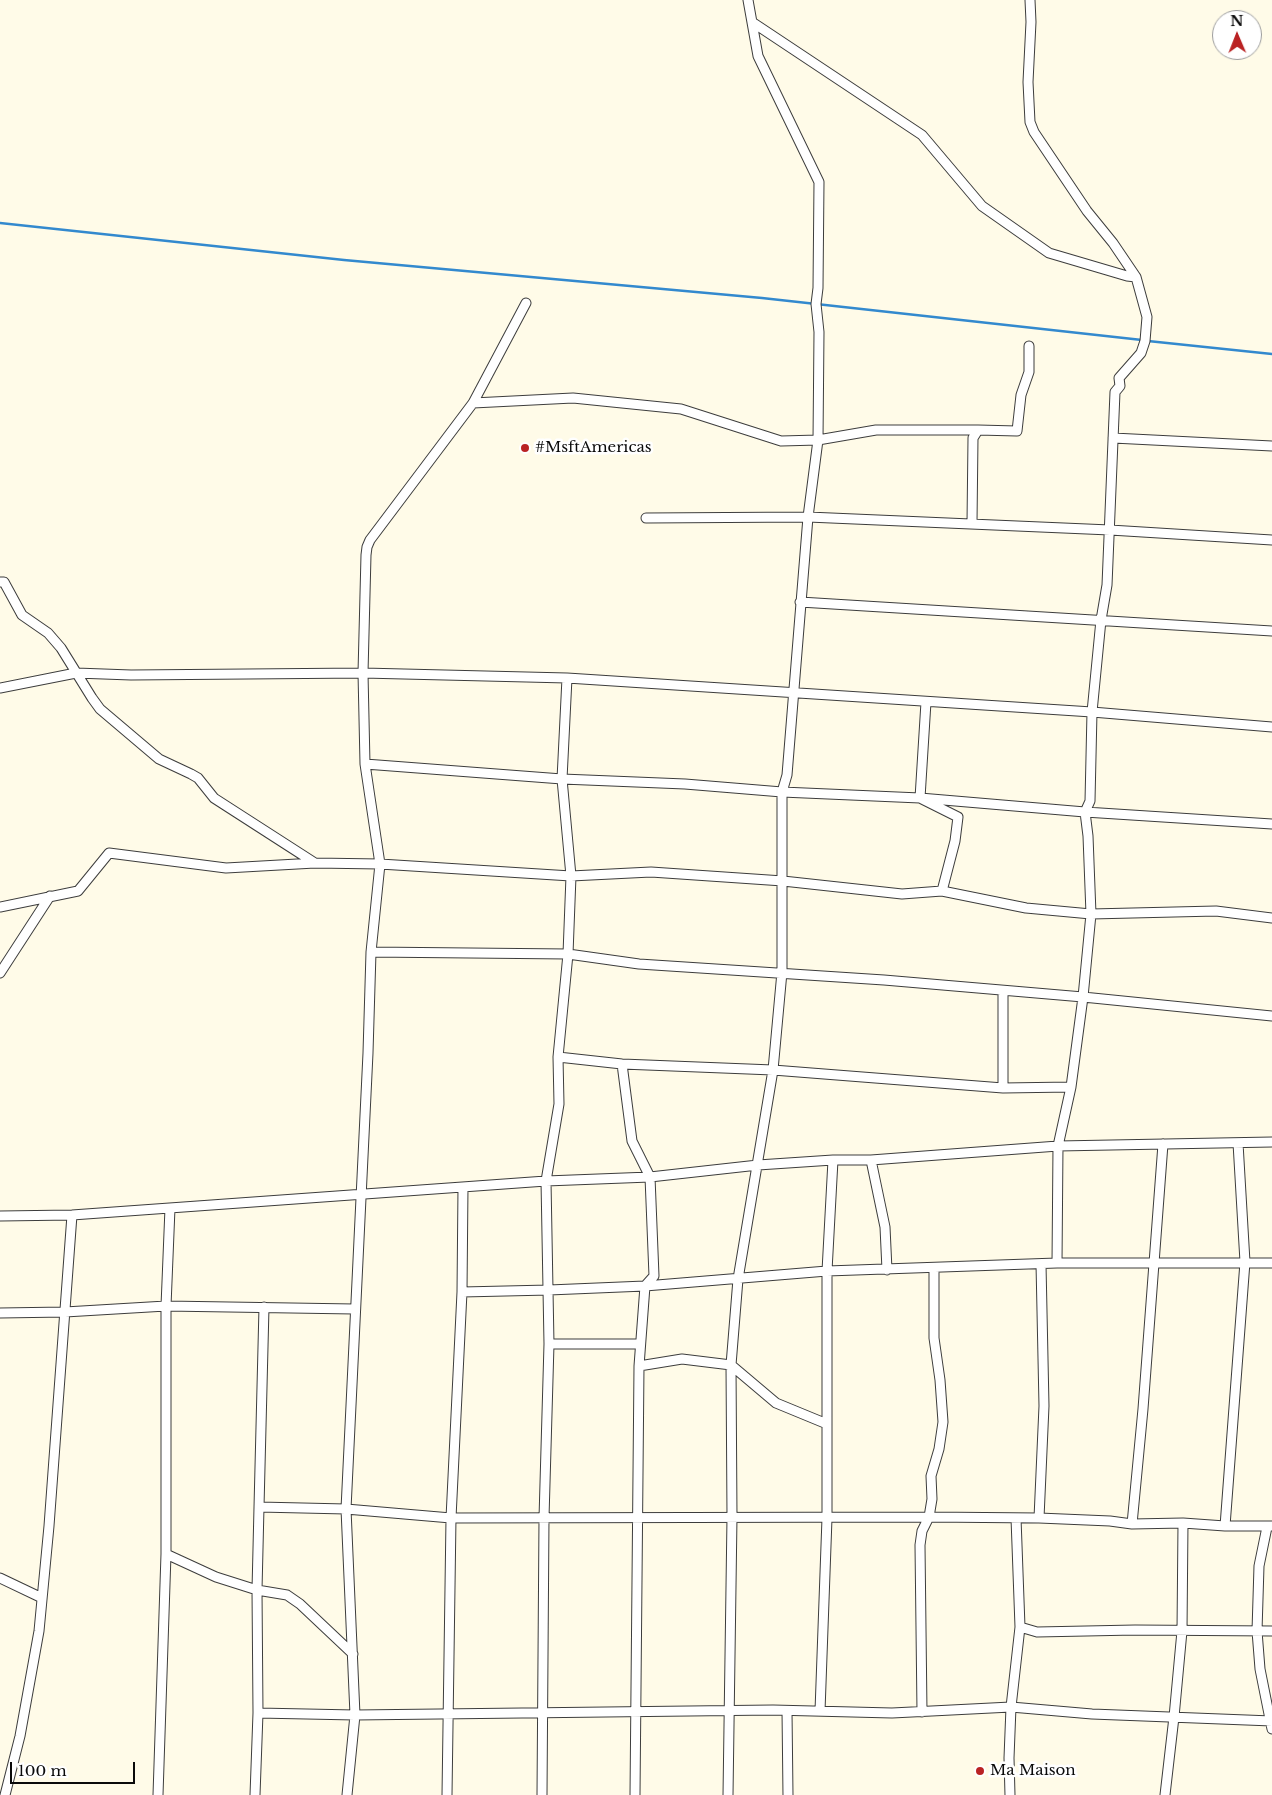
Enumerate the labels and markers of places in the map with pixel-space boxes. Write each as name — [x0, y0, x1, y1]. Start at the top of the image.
place label: #MsftAmericas — [535, 439, 652, 457]
marker: #MsftAmericas — [519, 442, 531, 454]
place label: Ma Maison — [990, 1762, 1076, 1780]
marker: Ma Maison — [974, 1765, 986, 1777]

